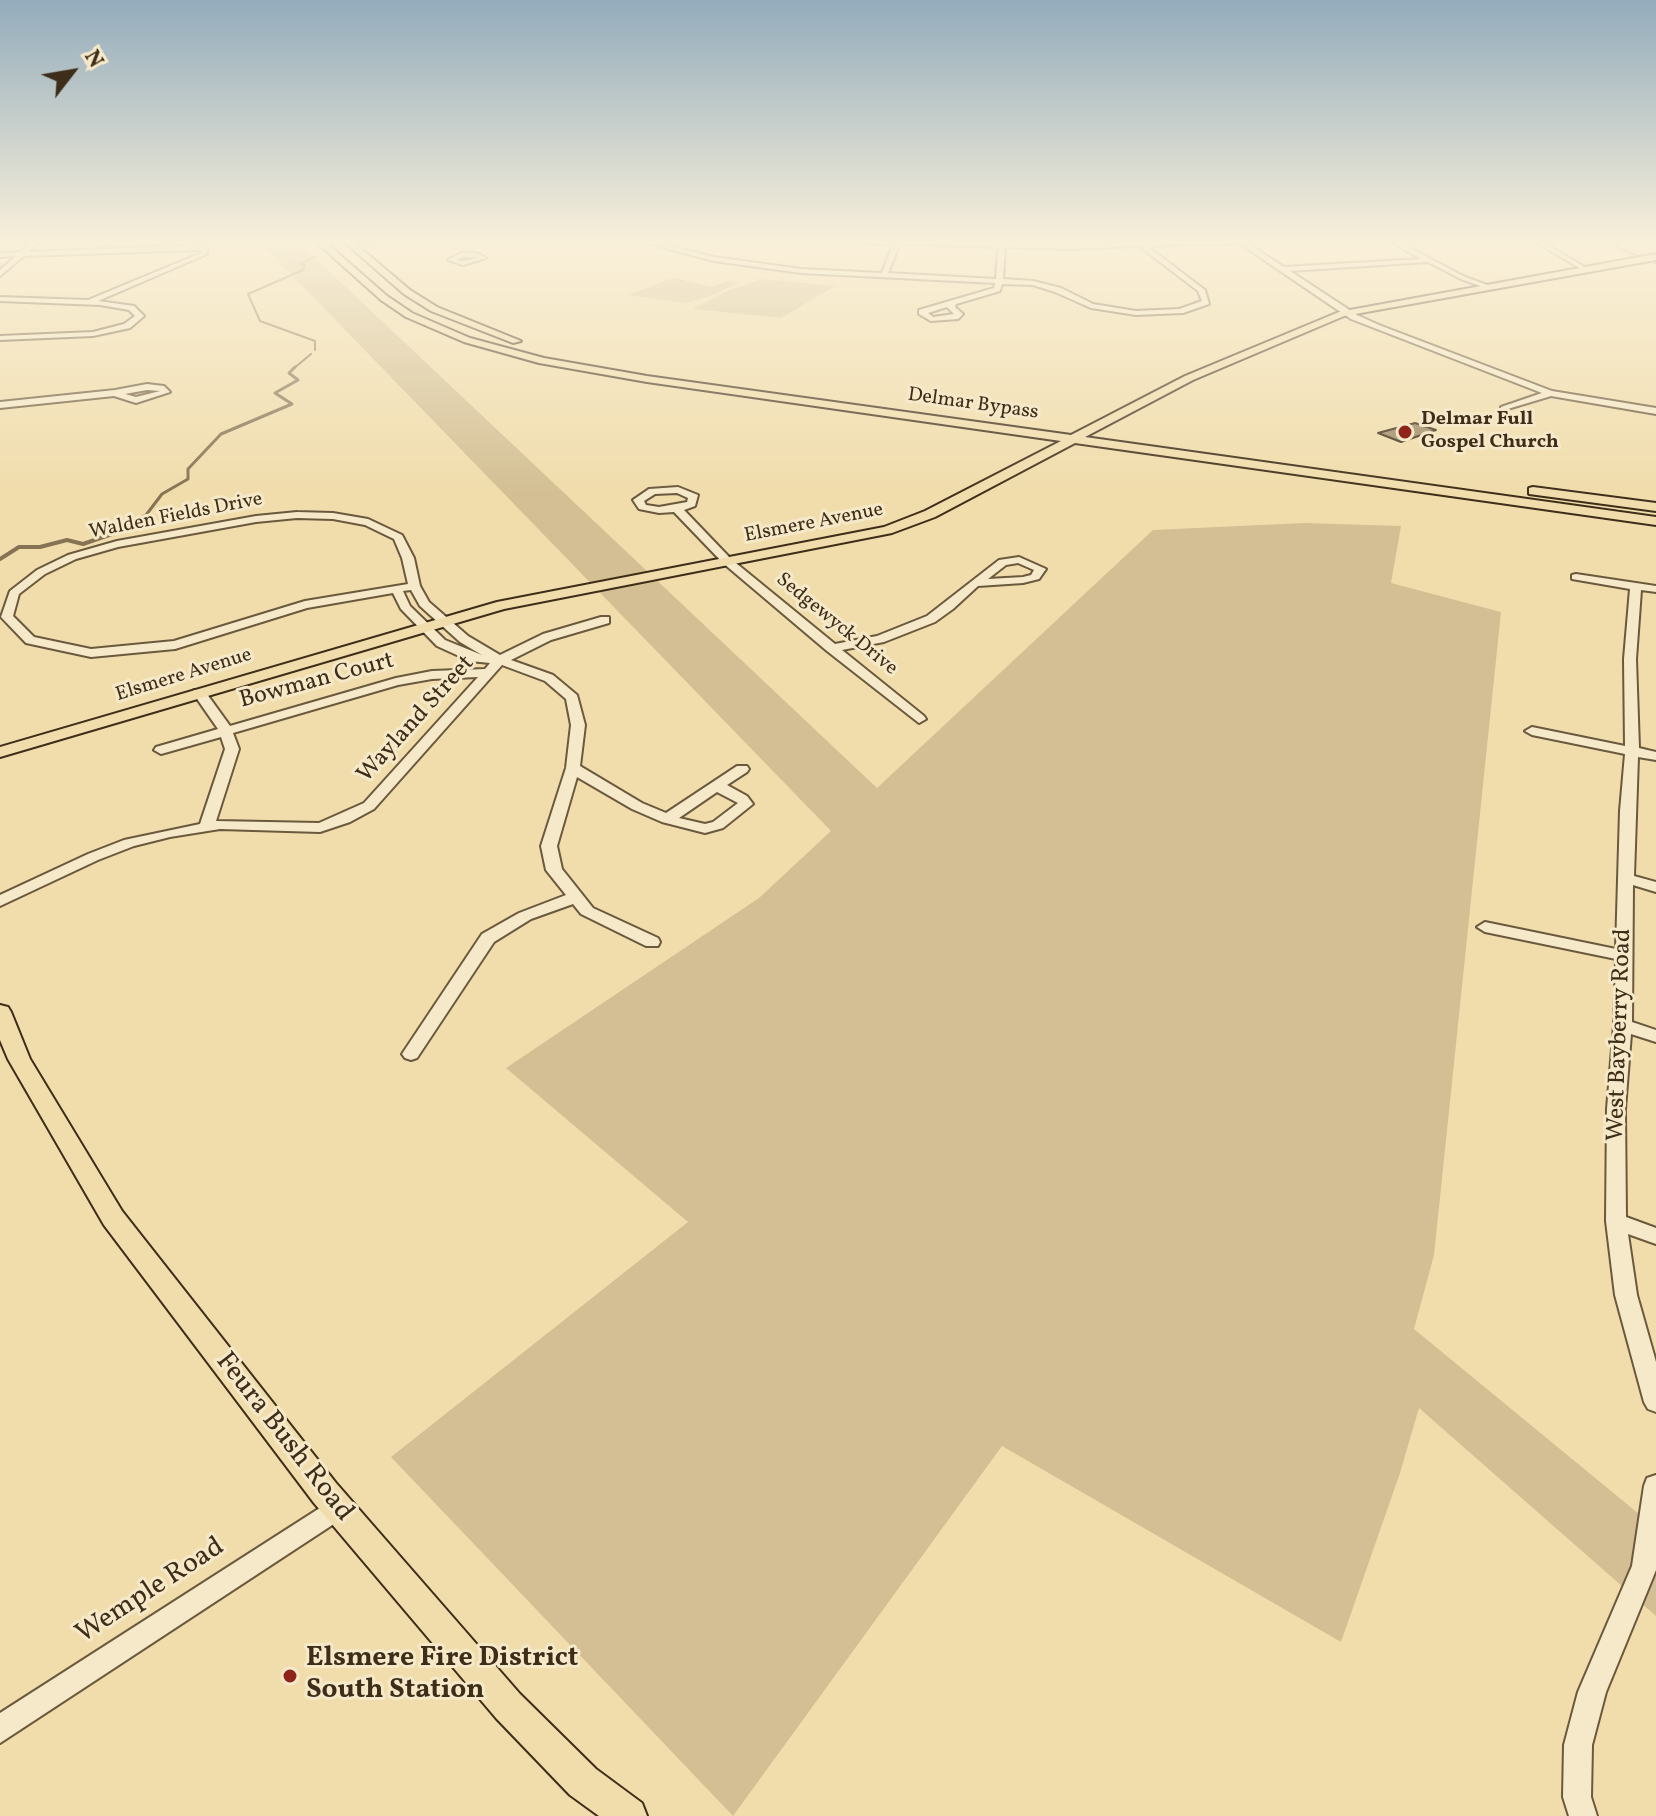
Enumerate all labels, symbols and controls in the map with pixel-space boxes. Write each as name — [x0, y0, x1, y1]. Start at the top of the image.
north arrow — [32, 32, 112, 112]
text: N — [76, 45, 110, 74]
street label: Delmar Bypass — [906, 384, 1040, 426]
place label: Delmar Full Gospel Church — [1421, 408, 1559, 455]
marker: Delmar Full Gospel Church — [1396, 423, 1414, 441]
street label: Walden Fields Drive — [87, 488, 265, 546]
street label: Elsmere Avenue — [742, 499, 886, 549]
street label: Sedgewyck Drive — [770, 569, 902, 681]
street label: Elsmere Avenue — [113, 644, 255, 708]
street label: Bowman Court — [237, 648, 397, 716]
street label: Wayland Street — [352, 650, 482, 790]
street label: West Bayberry Road — [1603, 928, 1639, 1142]
street label: Feura Bush Road — [207, 1347, 359, 1529]
street label: Wemple Road — [71, 1532, 231, 1652]
place label: Elsmere Fire District South Station — [306, 1643, 578, 1709]
marker: Elsmere Fire District South Station — [281, 1667, 299, 1685]

